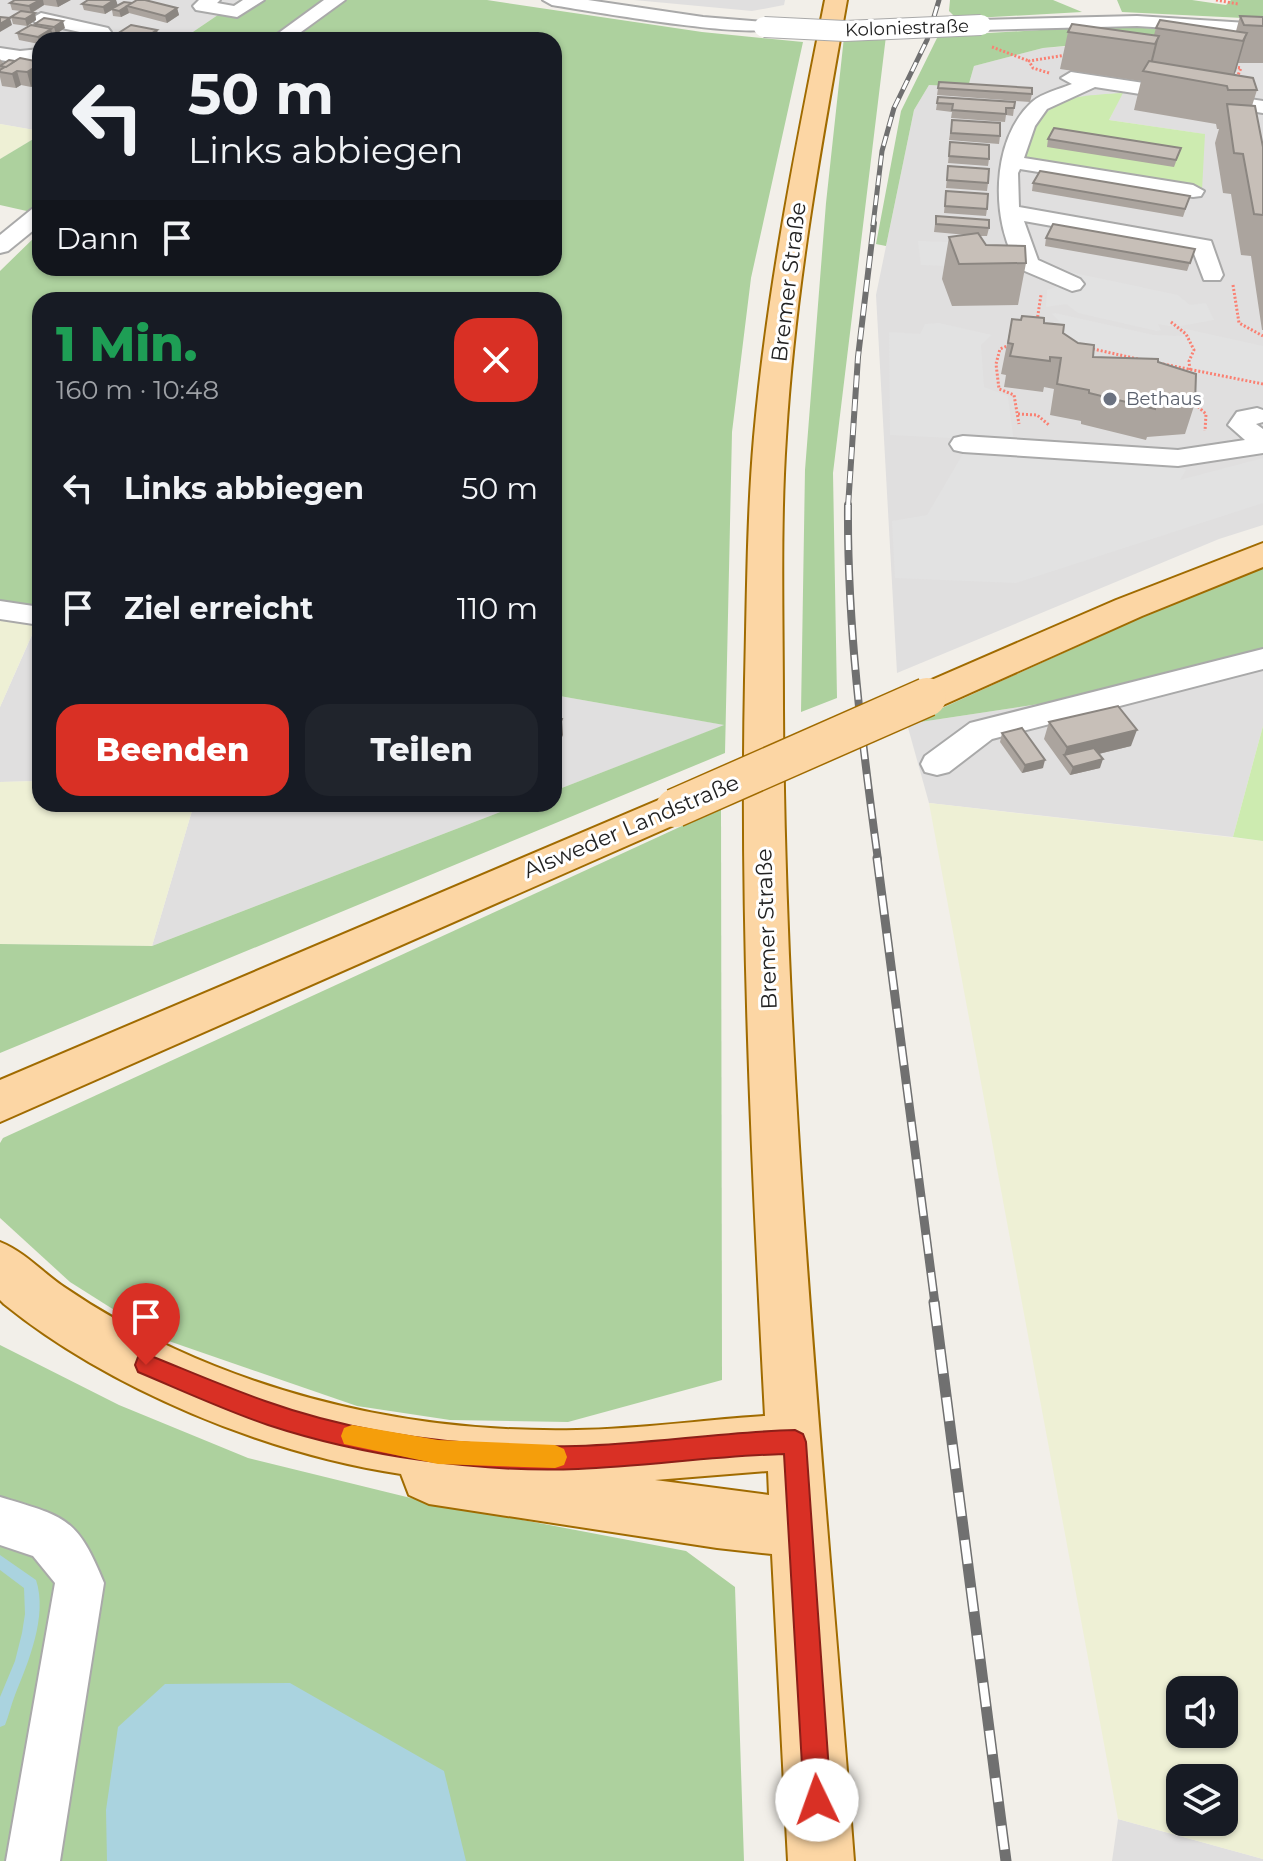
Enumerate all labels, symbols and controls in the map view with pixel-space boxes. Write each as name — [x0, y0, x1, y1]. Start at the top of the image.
street label: Koloniestraße — [845, 15, 969, 41]
text: 50 m — [188, 60, 334, 128]
icon: left — [56, 64, 160, 168]
text: Links abbiegen — [188, 128, 463, 172]
street label: Bremer Straße — [765, 201, 812, 364]
icon: arrive — [155, 216, 199, 260]
text: Dann — [56, 220, 139, 257]
text: 1 Min. — [56, 315, 197, 373]
button: close — [454, 318, 538, 402]
text: 160 m · 10:48 — [56, 374, 219, 406]
place label: Bethaus — [1126, 388, 1202, 410]
marker: Bethaus — [1101, 390, 1119, 408]
icon: left — [56, 466, 100, 510]
text: Links abbiegen — [124, 470, 364, 507]
text: 50 m — [461, 470, 538, 507]
icon: arrive — [56, 586, 100, 630]
text: Ziel erreicht — [124, 590, 313, 627]
text: 110 m — [457, 590, 538, 627]
button: Beenden — [56, 704, 289, 796]
button: Teilen — [305, 704, 538, 796]
street label: Alsweder Landstraße — [519, 769, 743, 884]
street label: Bremer Straße — [750, 848, 783, 1010]
pin — [112, 1283, 180, 1365]
icon: arrive — [124, 1295, 168, 1339]
map controls — [1166, 1676, 1238, 1836]
button: sound — [1166, 1676, 1238, 1748]
position arrow — [775, 1758, 859, 1842]
button: layers — [1166, 1764, 1238, 1836]

